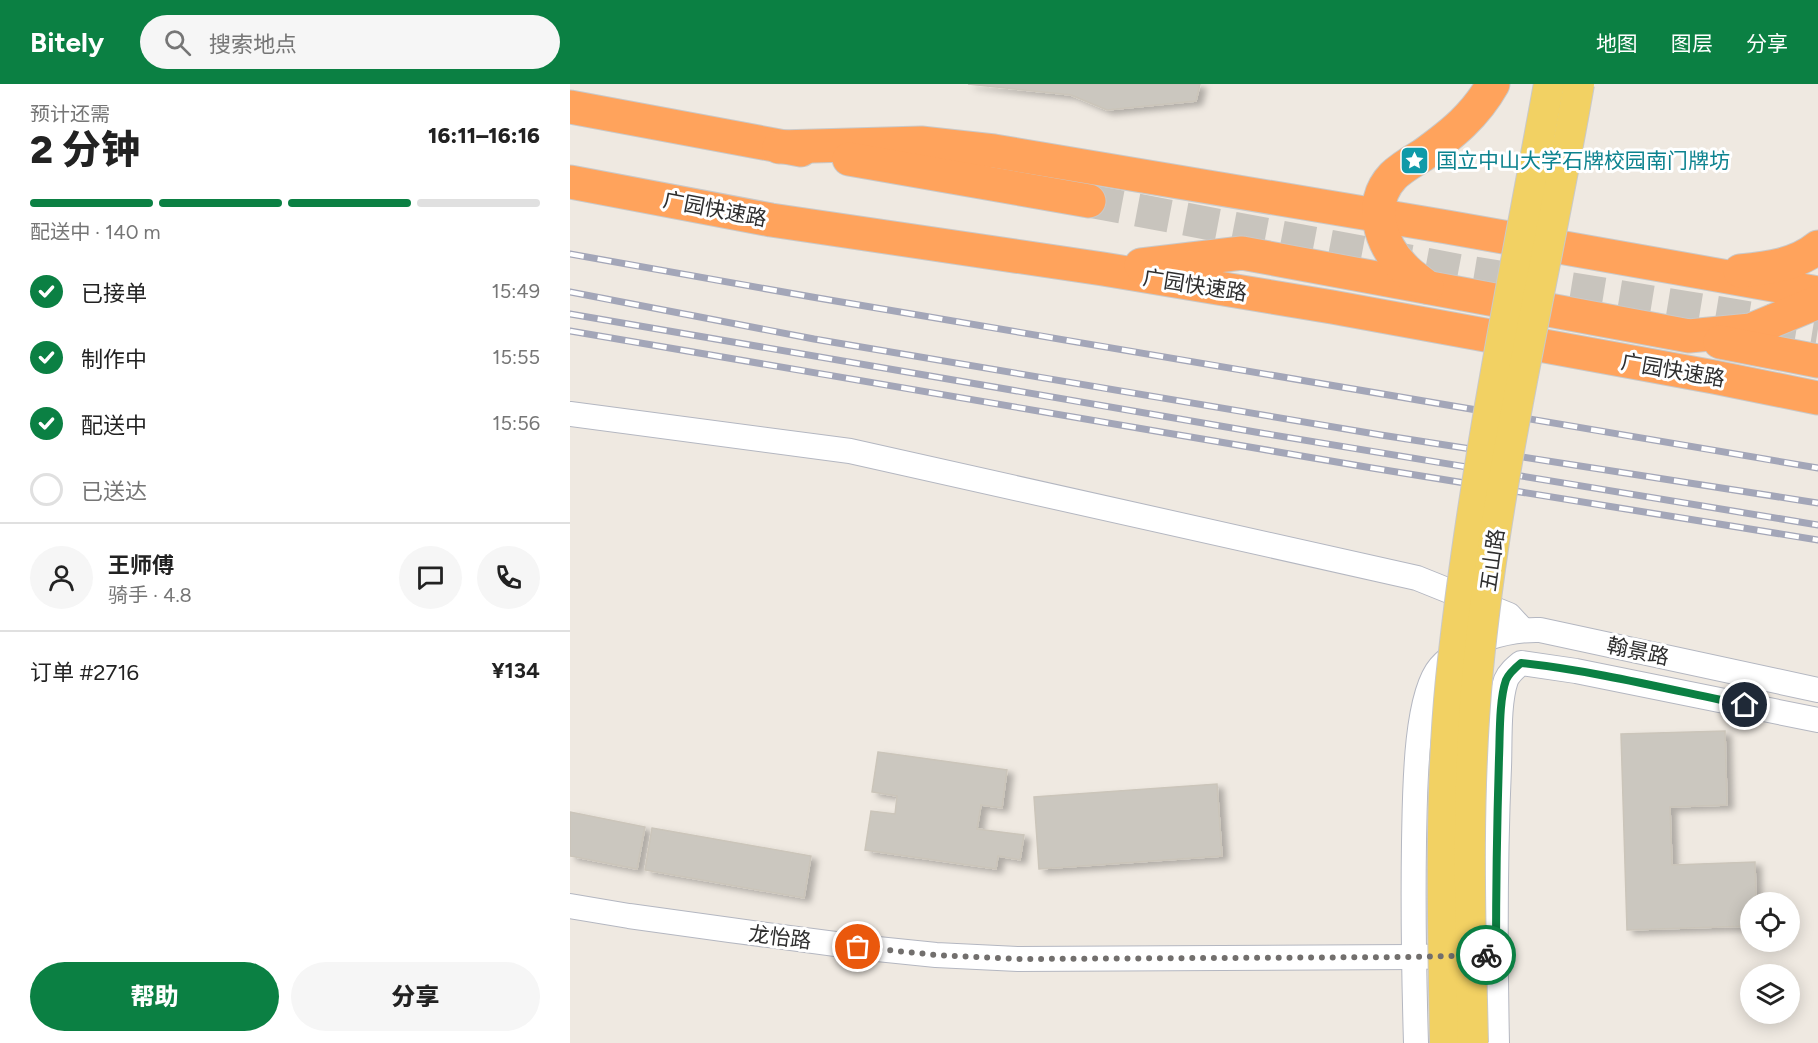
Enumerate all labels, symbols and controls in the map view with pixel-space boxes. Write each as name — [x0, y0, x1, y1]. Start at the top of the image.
search box — [140, 15, 560, 69]
text: Bitely — [30, 25, 104, 59]
icon: search — [161, 26, 194, 59]
text: 搜索地点 — [209, 31, 297, 58]
text: 地图 — [1596, 31, 1638, 56]
text: 图层 — [1671, 31, 1713, 56]
text: 分享 — [1746, 31, 1788, 56]
text: 预计还需 — [30, 102, 110, 126]
text: 16:11–16:16 — [428, 122, 540, 149]
text: 2 分钟 — [30, 126, 140, 173]
place icon: 国立中山大学石牌校园南门牌坊 — [1399, 144, 1431, 176]
place label: 国立中山大学石牌校园南门牌坊 — [1436, 148, 1730, 173]
street label: 广园快速路 — [661, 187, 769, 231]
text: 配送中 · 140 m — [30, 220, 160, 244]
street label: 广园快速路 — [1141, 264, 1249, 306]
icon: check — [30, 275, 63, 308]
text: 15:49 — [491, 279, 540, 303]
text: 已接单 — [81, 280, 147, 307]
icon: check — [30, 341, 63, 374]
text: 15:55 — [492, 345, 540, 369]
text: 制作中 — [81, 346, 147, 373]
street label: 广园快速路 — [1619, 349, 1727, 391]
icon: check — [30, 407, 63, 440]
text: 15:56 — [492, 411, 540, 435]
text: 配送中 — [81, 412, 147, 439]
text: 已送达 — [81, 478, 147, 505]
street label: 五山路 — [1475, 527, 1509, 593]
button: person — [30, 546, 93, 609]
button: chat — [399, 546, 462, 609]
button: phone — [477, 546, 540, 609]
text: 王师傅 — [108, 552, 174, 579]
text: 骑手 · 4.8 — [108, 583, 192, 607]
street label: 翰景路 — [1605, 632, 1671, 670]
text: ¥134 — [491, 657, 540, 684]
text: 订单 #2716 — [30, 659, 139, 686]
pin — [1719, 679, 1770, 730]
icon: home — [1728, 688, 1761, 721]
map controls — [1740, 892, 1800, 1024]
button: locate — [1740, 892, 1800, 952]
street label: 龙怡路 — [747, 921, 813, 953]
pin — [832, 921, 883, 972]
courier — [1456, 925, 1516, 985]
icon: bag — [841, 930, 874, 963]
icon: bike — [1470, 939, 1503, 972]
button: 帮助 — [30, 962, 279, 1031]
button: 分享 — [291, 962, 540, 1031]
button: layers — [1740, 964, 1800, 1024]

